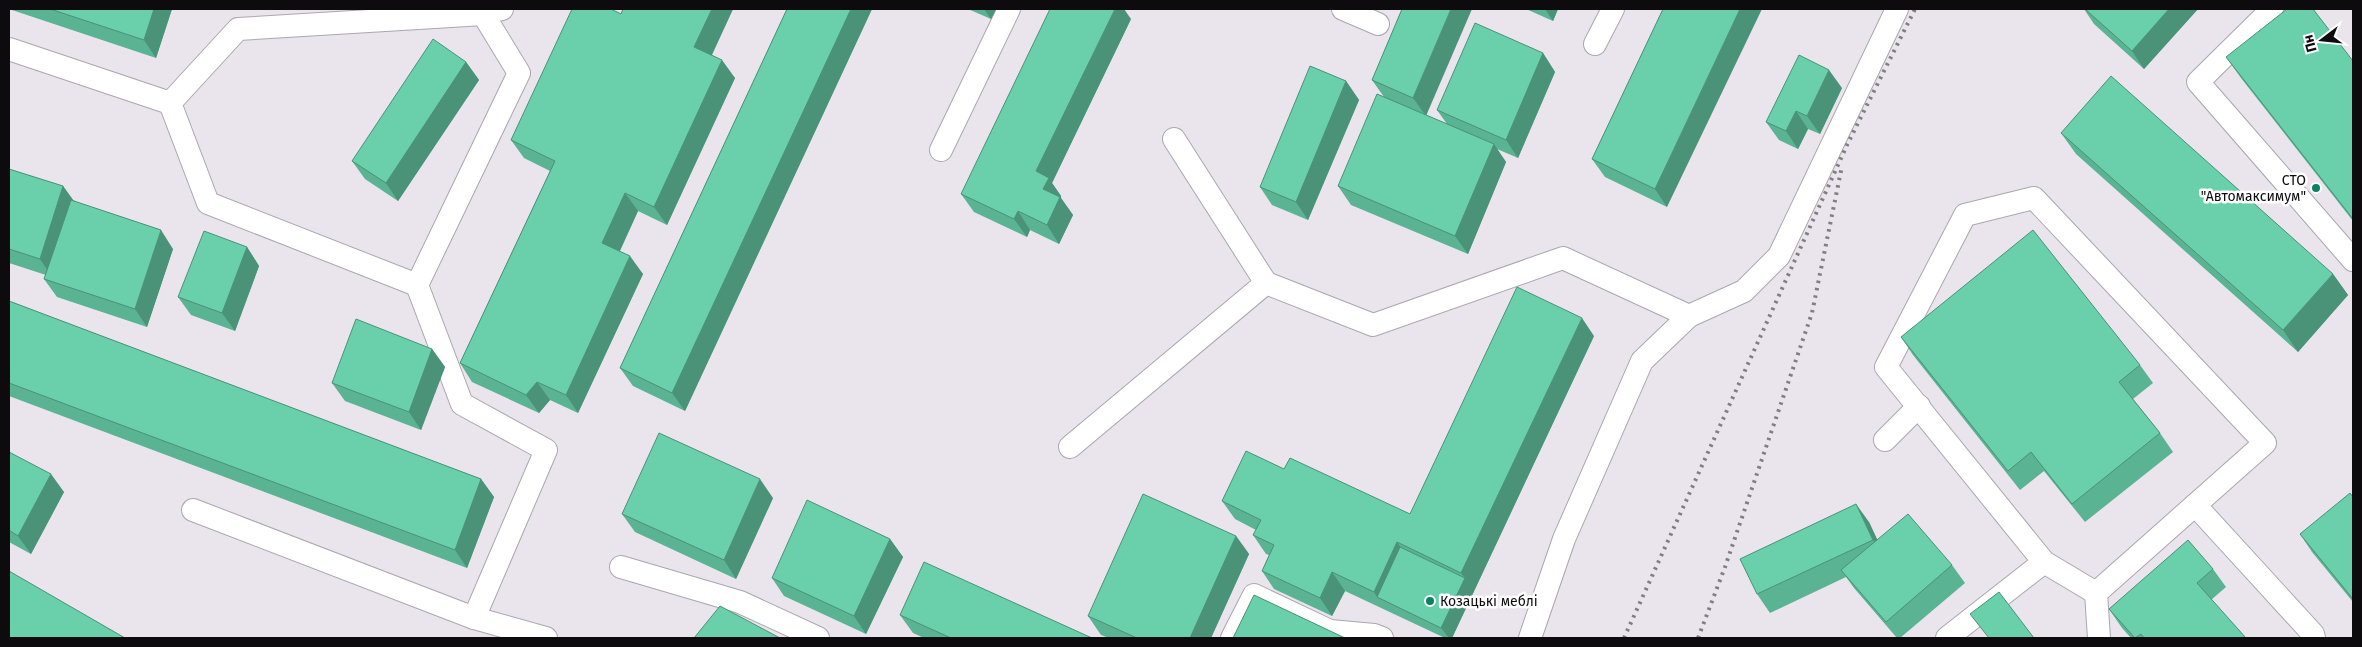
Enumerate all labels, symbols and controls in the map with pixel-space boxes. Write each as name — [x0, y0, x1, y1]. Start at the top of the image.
north arrow — [2297, 15, 2347, 65]
text: Пн — [2299, 33, 2321, 54]
place label: СТО "Автомаксимум" — [2201, 172, 2306, 205]
marker: СТО "Автомаксимум" — [2310, 182, 2322, 194]
place label: Козацькі меблі — [1440, 593, 1538, 610]
marker: Козацькі меблі — [1424, 595, 1436, 607]

